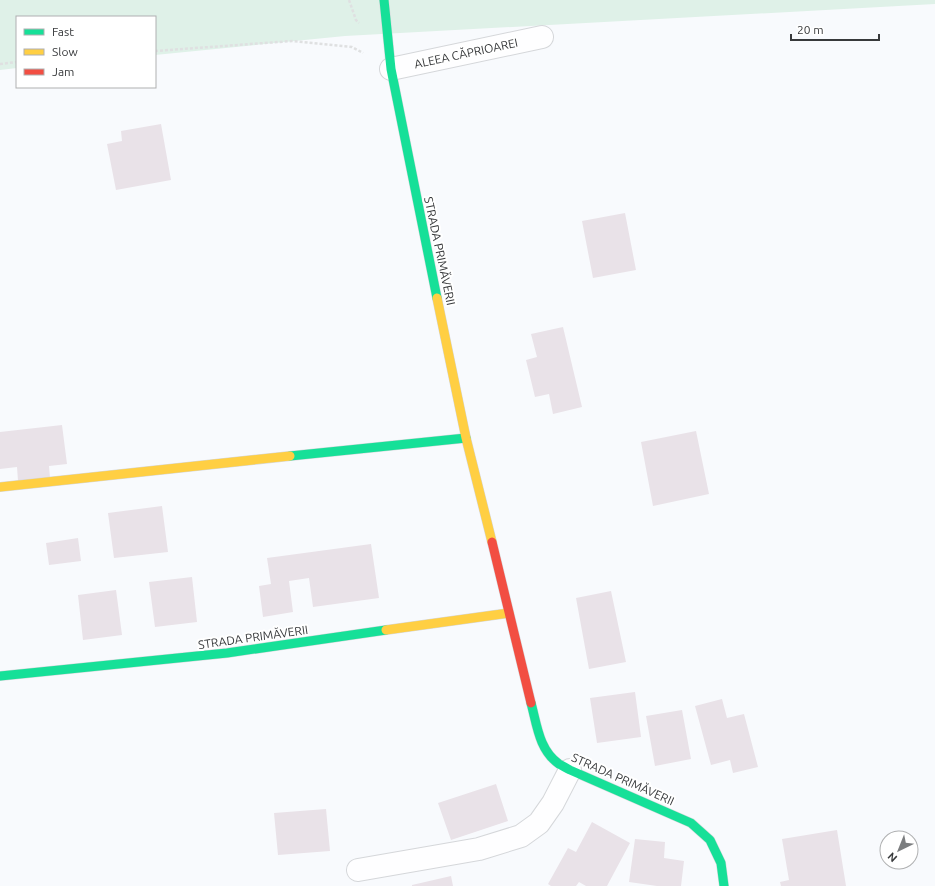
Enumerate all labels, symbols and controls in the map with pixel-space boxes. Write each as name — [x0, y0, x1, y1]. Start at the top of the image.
legend — [16, 16, 156, 88]
scale bar — [791, 16, 879, 42]
text: 20 m — [797, 23, 824, 36]
text: Fast — [52, 25, 74, 38]
street label: ALEEA CĂPRIOAREI — [413, 36, 519, 70]
text: Slow — [52, 45, 78, 58]
text: Jam — [52, 65, 74, 78]
street label: STRADA PRIMĂVERII — [422, 195, 458, 307]
street label: STRADA PRIMĂVERII — [197, 623, 309, 651]
street label: STRADA PRIMĂVERII — [570, 751, 676, 807]
north arrow — [879, 830, 919, 870]
text: N — [885, 850, 899, 865]

